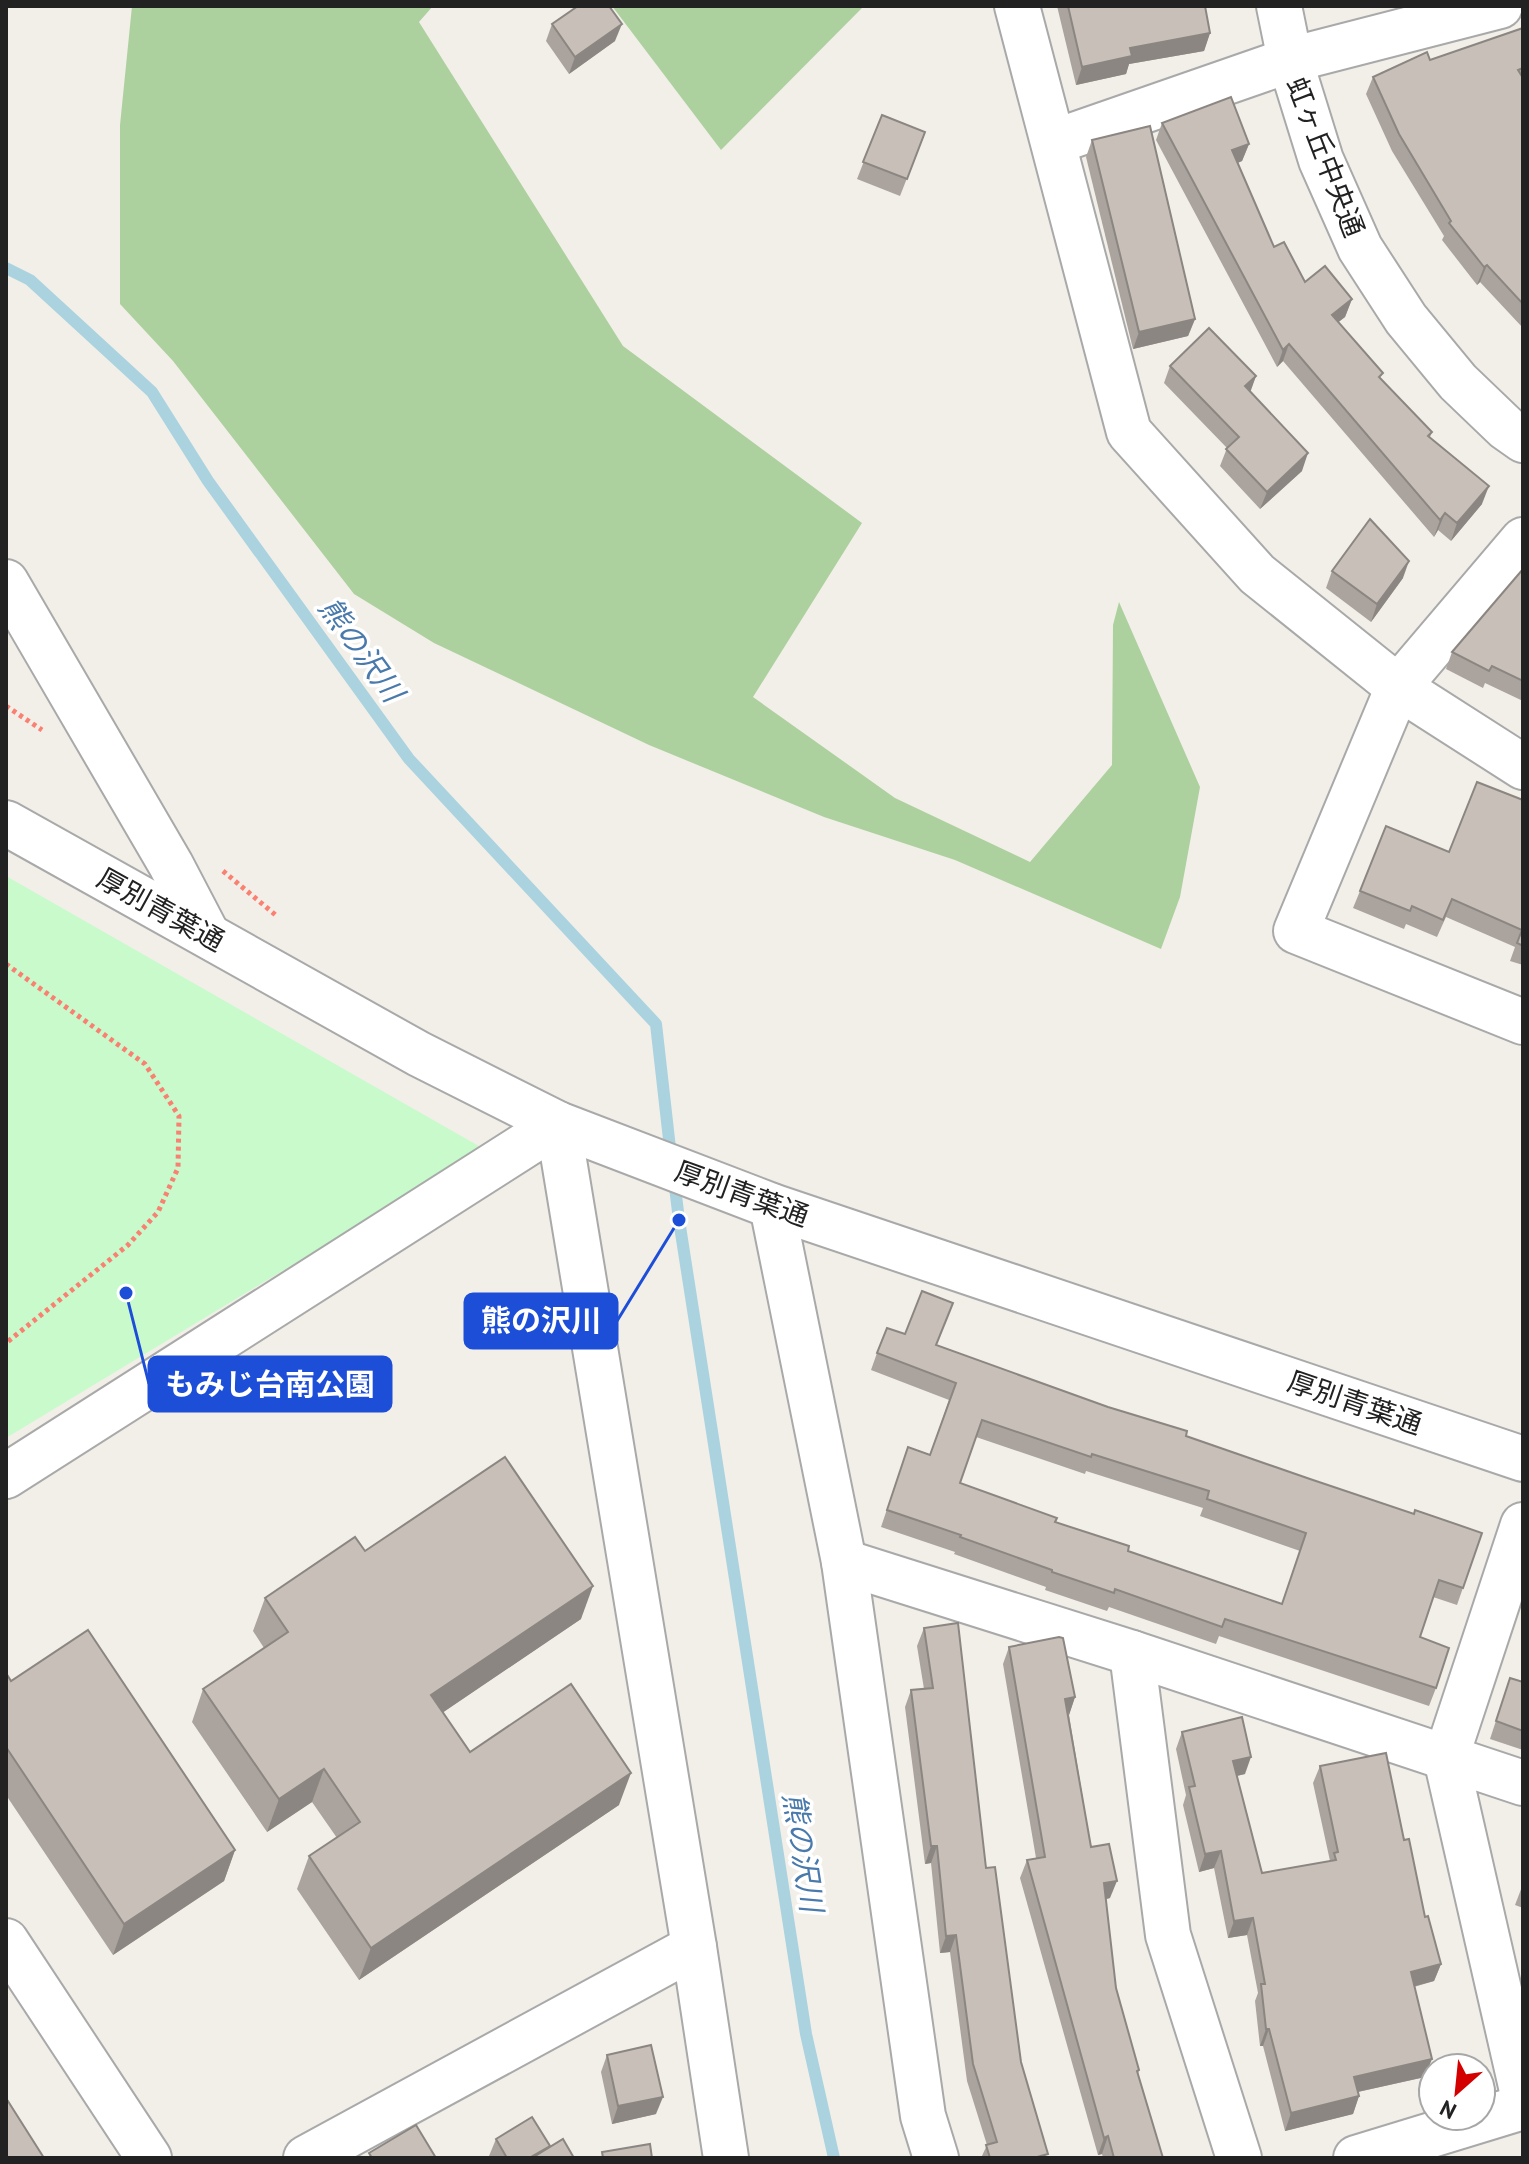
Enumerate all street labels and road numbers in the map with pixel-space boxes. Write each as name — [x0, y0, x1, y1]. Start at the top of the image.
street label: 虹ヶ丘中央通 — [1279, 72, 1373, 242]
street label: 厚別青葉通 — [91, 859, 231, 959]
street label: 厚別青葉通 — [670, 1152, 814, 1234]
street label: 厚別青葉通 — [1283, 1362, 1427, 1442]

